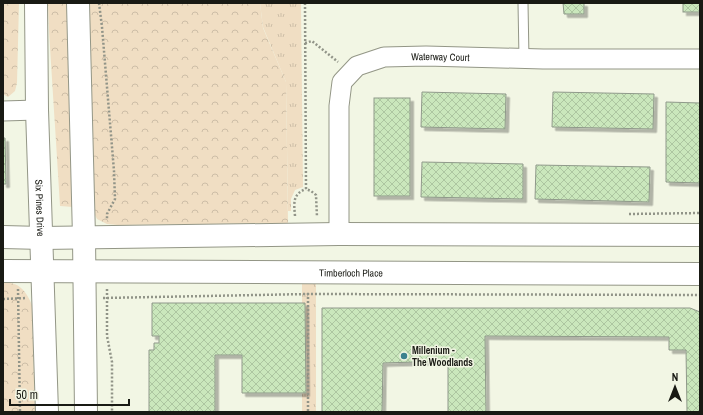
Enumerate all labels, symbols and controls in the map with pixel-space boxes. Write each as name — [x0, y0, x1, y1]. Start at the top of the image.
street label: Waterway Court — [411, 49, 471, 64]
street label: Six Pines Drive — [33, 179, 48, 237]
street label: Timberloch Place — [319, 266, 383, 279]
place label: Millenium - The Woodlands — [412, 344, 473, 369]
marker: Millenium - The Woodlands — [399, 351, 409, 361]
north arrow — [655, 367, 695, 407]
text: N — [672, 370, 678, 384]
scale bar — [10, 381, 129, 407]
text: 50 m — [16, 387, 38, 403]

